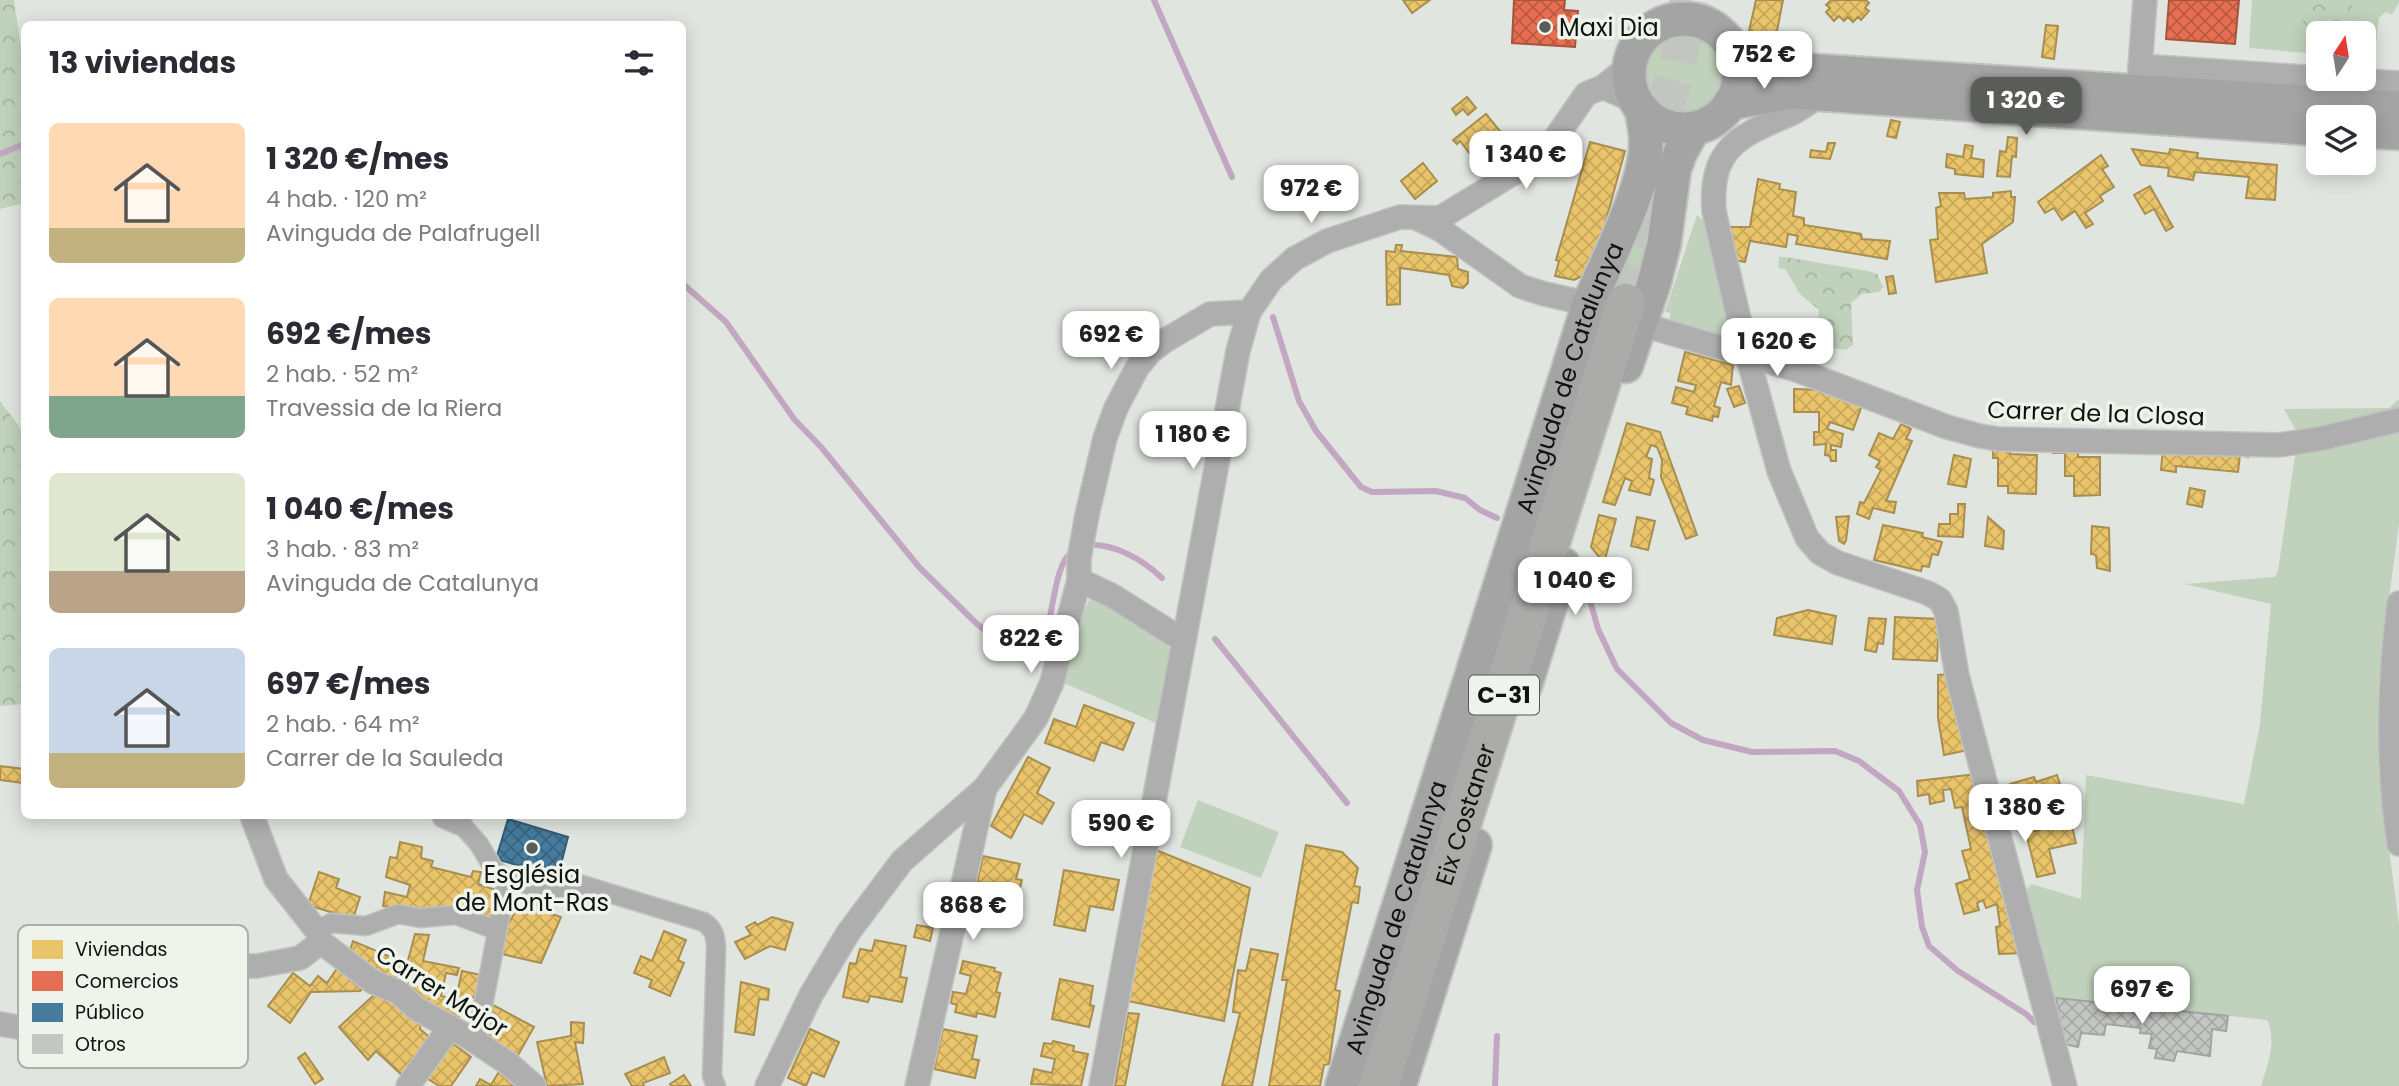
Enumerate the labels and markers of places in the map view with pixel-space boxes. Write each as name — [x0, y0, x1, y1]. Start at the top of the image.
place label: Maxi Dia — [1559, 11, 1659, 44]
marker: Maxi Dia — [1537, 19, 1553, 35]
pin: 752 € — [1715, 32, 1813, 91]
pin: 1 320 € — [1961, 78, 2091, 137]
pin: 1 340 € — [1461, 132, 1591, 191]
pin: 972 € — [1262, 166, 1360, 225]
pin: 692 € — [1062, 312, 1160, 371]
pin: 1 620 € — [1712, 318, 1842, 378]
pin: 1 180 € — [1128, 412, 1258, 471]
pin: 1 040 € — [1510, 558, 1640, 617]
pin: 822 € — [982, 616, 1080, 675]
pin: 1 380 € — [1960, 784, 2090, 844]
pin: 590 € — [1072, 800, 1170, 860]
marker: Església de Mont-Ras — [524, 840, 540, 856]
place label: Església de Mont-Ras — [455, 858, 609, 919]
pin: 868 € — [924, 883, 1022, 942]
pin: 697 € — [2093, 967, 2191, 1026]

